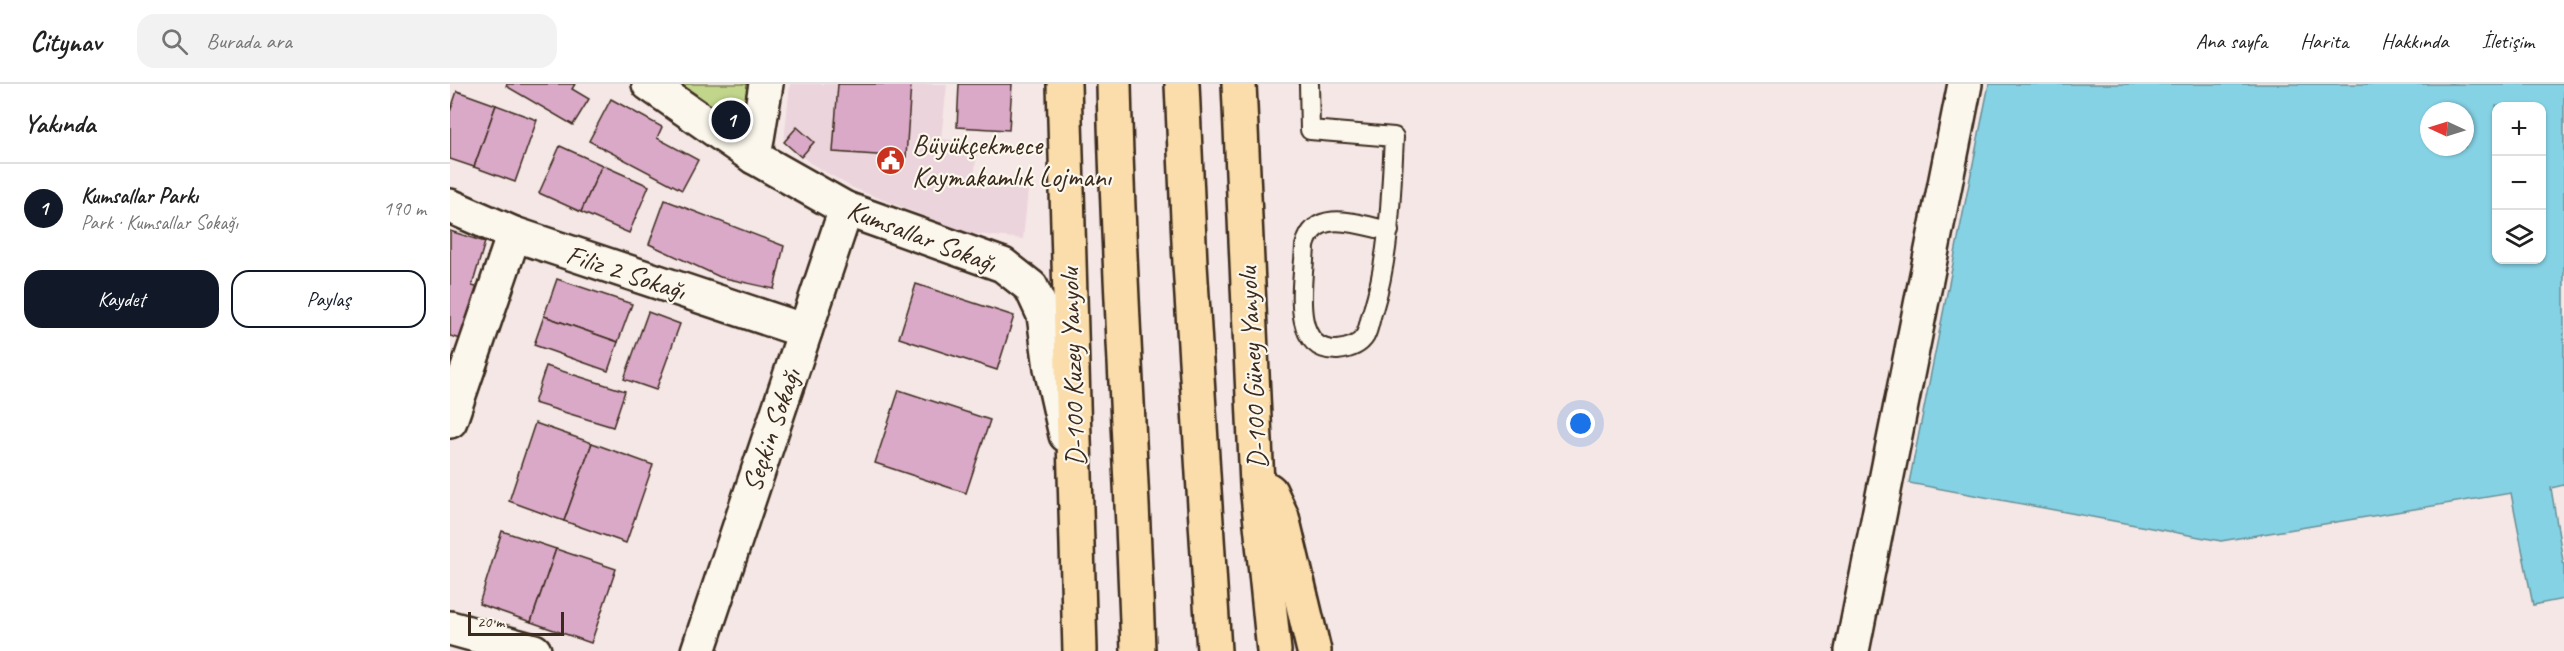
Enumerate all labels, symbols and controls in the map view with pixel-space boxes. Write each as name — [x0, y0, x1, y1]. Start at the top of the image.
search box — [137, 14, 557, 68]
text: Citynav — [30, 24, 101, 59]
icon: search — [158, 25, 191, 58]
text: Burada ara — [206, 27, 292, 55]
text: Ana sayfa — [2196, 28, 2267, 54]
text: Harita — [2300, 28, 2348, 54]
text: Hakkında — [2381, 28, 2449, 54]
text: İletişim — [2482, 28, 2534, 54]
pin: 1 — [712, 98, 750, 142]
north arrow — [2420, 102, 2474, 156]
map controls — [2492, 102, 2546, 264]
button: + — [2492, 102, 2546, 156]
text: Yakında — [24, 107, 95, 140]
place label: Büyükçekmece Kaymakamlık Lojmanı — [912, 127, 1113, 194]
public building icon: Büyükçekmece Kaymakamlık Lojmanı — [875, 144, 907, 176]
button: − — [2492, 156, 2546, 210]
text: Kumsallar Parkı — [81, 182, 198, 210]
street label: Kumsallar Sokağı — [843, 192, 1003, 281]
text: 1 — [39, 196, 48, 221]
text: 190 m — [383, 196, 426, 221]
text: Park · Kumsallar Sokağı — [81, 210, 238, 235]
button: layers — [2492, 210, 2546, 264]
street label: Filiz 2 Sokağı — [562, 236, 692, 308]
street label: D-100 Güney Yanyolu — [1229, 264, 1275, 470]
street label: D-100 Kuzey Yanyolu — [1051, 265, 1093, 467]
button: Kaydet — [24, 270, 219, 328]
button: Paylaş — [231, 270, 426, 328]
street label: Seçkin Sokağı — [734, 362, 809, 496]
your location — [1566, 409, 1595, 438]
scale bar — [468, 609, 564, 636]
text: 20 m — [477, 612, 504, 632]

